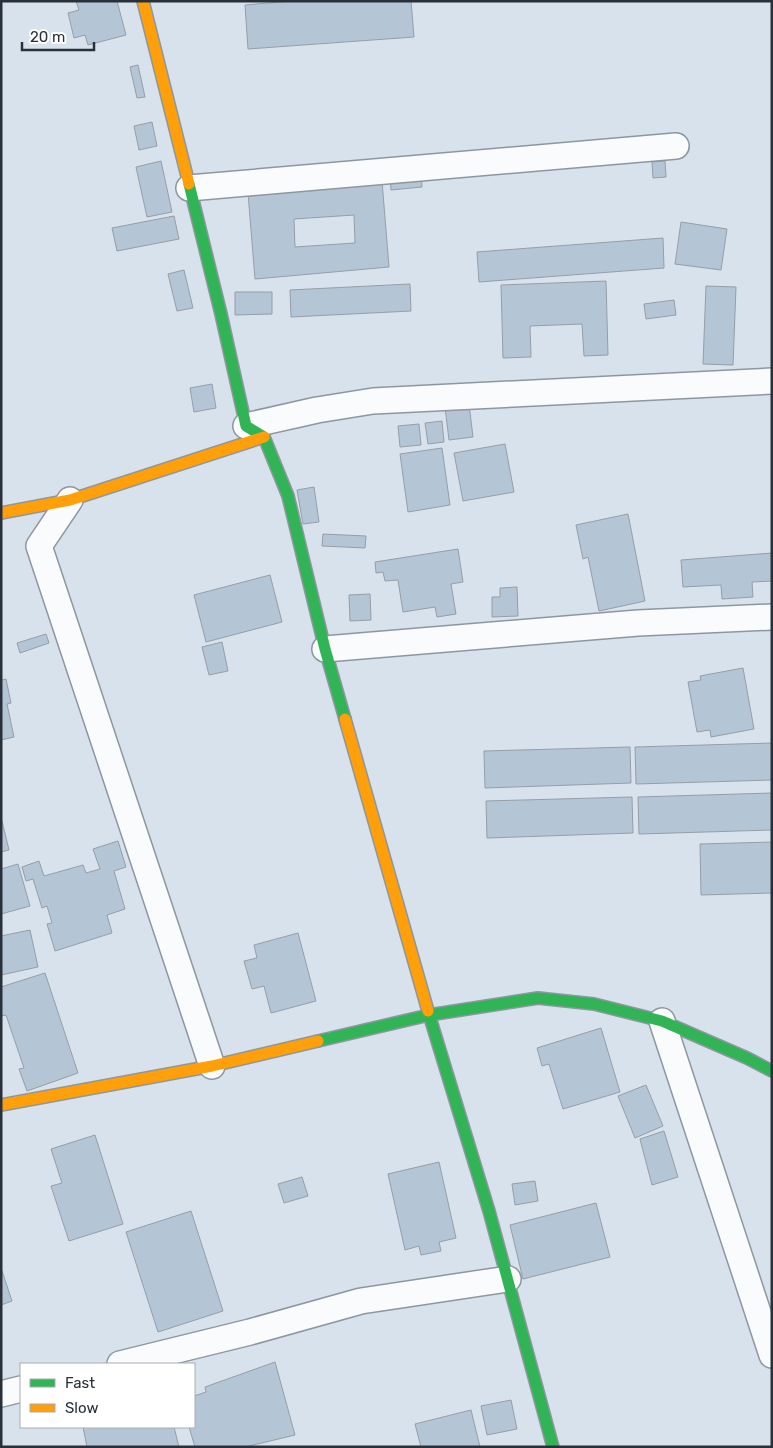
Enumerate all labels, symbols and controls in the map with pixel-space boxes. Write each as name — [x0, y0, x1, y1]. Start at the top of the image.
scale bar — [22, 20, 95, 52]
text: 20 m — [30, 28, 65, 46]
legend — [20, 1363, 195, 1428]
text: Fast — [65, 1374, 95, 1392]
text: Slow — [65, 1399, 98, 1417]

